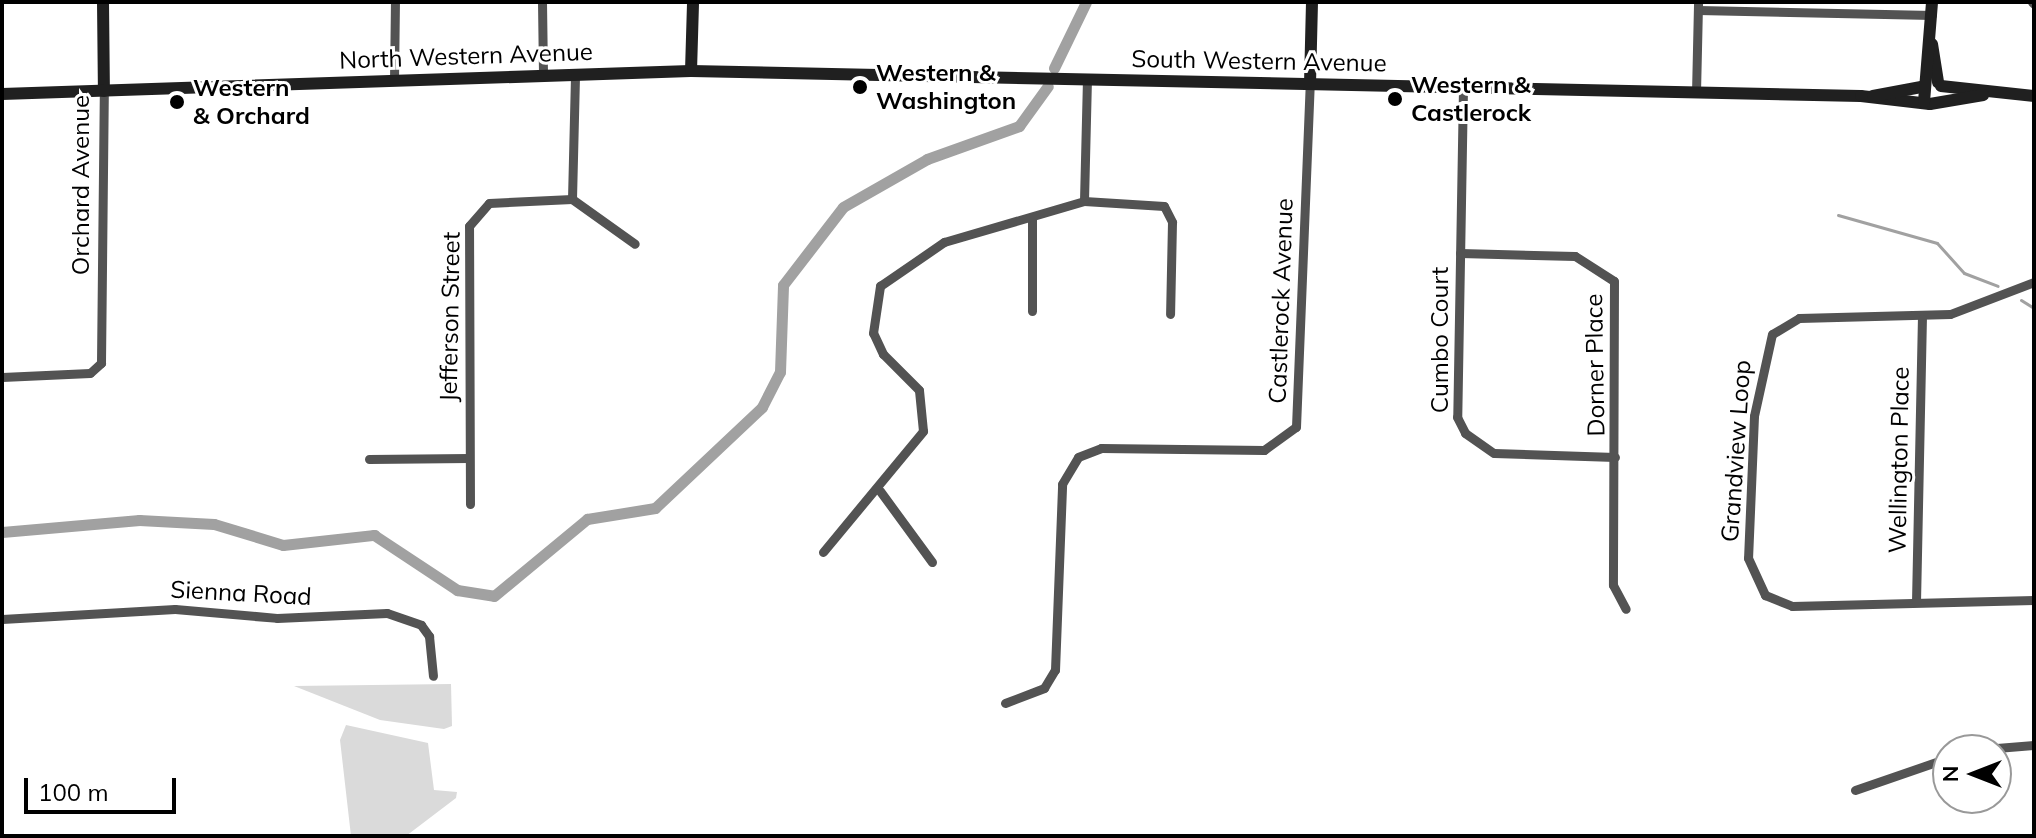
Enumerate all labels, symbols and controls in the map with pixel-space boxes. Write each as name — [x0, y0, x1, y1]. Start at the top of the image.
street label: North Western Avenue — [339, 37, 593, 75]
street label: South Western Avenue — [1131, 44, 1387, 78]
place label: Western & Washington — [876, 59, 1016, 115]
place label: Western & Castlerock — [1411, 71, 1531, 127]
place label: Western & Orchard — [193, 74, 310, 130]
marker: Western & Washington — [851, 78, 869, 96]
marker: Western & Castlerock — [1386, 90, 1404, 108]
marker: Western & Orchard — [168, 93, 186, 111]
street label: Orchard Avenue — [67, 95, 95, 275]
street label: Castlerock Avenue — [1263, 198, 1299, 404]
street label: Jefferson Street — [434, 232, 466, 402]
street label: Cumbo Court — [1426, 267, 1454, 413]
street label: Dorner Place — [1579, 293, 1611, 437]
street label: Grandview Loop — [1715, 359, 1757, 543]
street label: Wellington Place — [1883, 366, 1915, 554]
street label: Sienna Road — [170, 575, 312, 611]
north arrow — [1932, 734, 2012, 814]
scale bar — [28, 762, 180, 812]
text: N — [1936, 766, 1964, 782]
text: 100 m — [38, 777, 109, 807]

